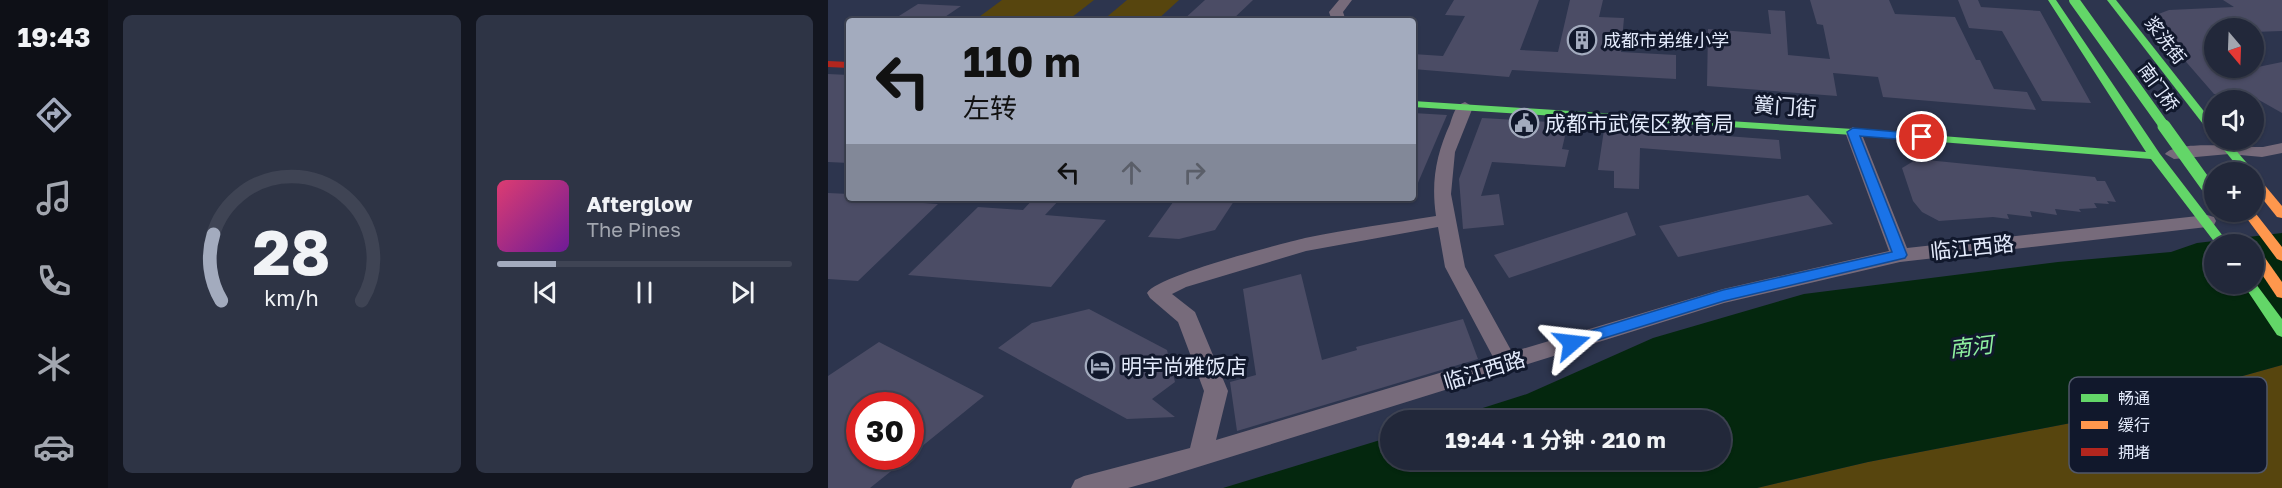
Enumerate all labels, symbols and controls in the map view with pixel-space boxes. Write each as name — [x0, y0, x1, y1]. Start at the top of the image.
street label: 浆洗街 — [2141, 12, 2191, 68]
north arrow — [2204, 18, 2264, 78]
map controls — [2204, 18, 2264, 294]
text: 19:43 — [17, 21, 91, 53]
building icon: 成都市弟维小学 — [1566, 24, 1598, 56]
place label: 成都市弟维小学 — [1603, 29, 1729, 51]
text: 110 m — [963, 36, 1081, 86]
icon: left — [864, 42, 942, 120]
street label: 南门桥 — [2134, 59, 2184, 115]
button: sound — [2204, 90, 2264, 150]
street label: 黉门街 — [1753, 91, 1817, 121]
text: 左转 — [963, 92, 1017, 124]
icon: directions — [33, 94, 75, 136]
public building icon: 成都市武侯区教育局 — [1508, 107, 1540, 139]
place label: 成都市武侯区教育局 — [1545, 110, 1734, 136]
pin — [1896, 111, 1947, 162]
icon: arrive — [1905, 120, 1938, 153]
icon: left — [1052, 156, 1085, 189]
icon: ahead — [1115, 156, 1148, 189]
icon: right — [1178, 156, 1211, 189]
button: + — [2204, 162, 2264, 222]
icon: music — [33, 177, 75, 219]
text: Afterglow — [587, 190, 692, 217]
text: 28 — [253, 214, 331, 289]
text: The Pines — [587, 217, 681, 241]
street label: 临江西路 — [1929, 230, 2015, 264]
button: − — [2204, 234, 2264, 294]
icon: phone — [33, 260, 75, 302]
icon: previous — [529, 276, 562, 309]
icon: pause — [628, 276, 661, 309]
icon: next — [726, 276, 759, 309]
text: km/h — [264, 285, 319, 311]
position arrow — [1540, 311, 1604, 375]
water label: 南河 — [1948, 329, 1998, 362]
icon: climate — [33, 343, 75, 385]
street label: 临江西路 — [1440, 345, 1528, 395]
hotel icon: 明宇尚雅饭店 — [1084, 350, 1116, 382]
place label: 明宇尚雅饭店 — [1121, 353, 1247, 379]
legend — [2069, 377, 2267, 473]
text: 畅通 — [2118, 388, 2150, 408]
speed limit sign: 30 — [846, 392, 924, 470]
text: 缓行 — [2118, 415, 2150, 435]
icon: car — [33, 426, 75, 468]
text: 19:44 · 1 分钟 · 210 m — [1445, 426, 1666, 453]
text: 拥堵 — [2118, 442, 2150, 462]

